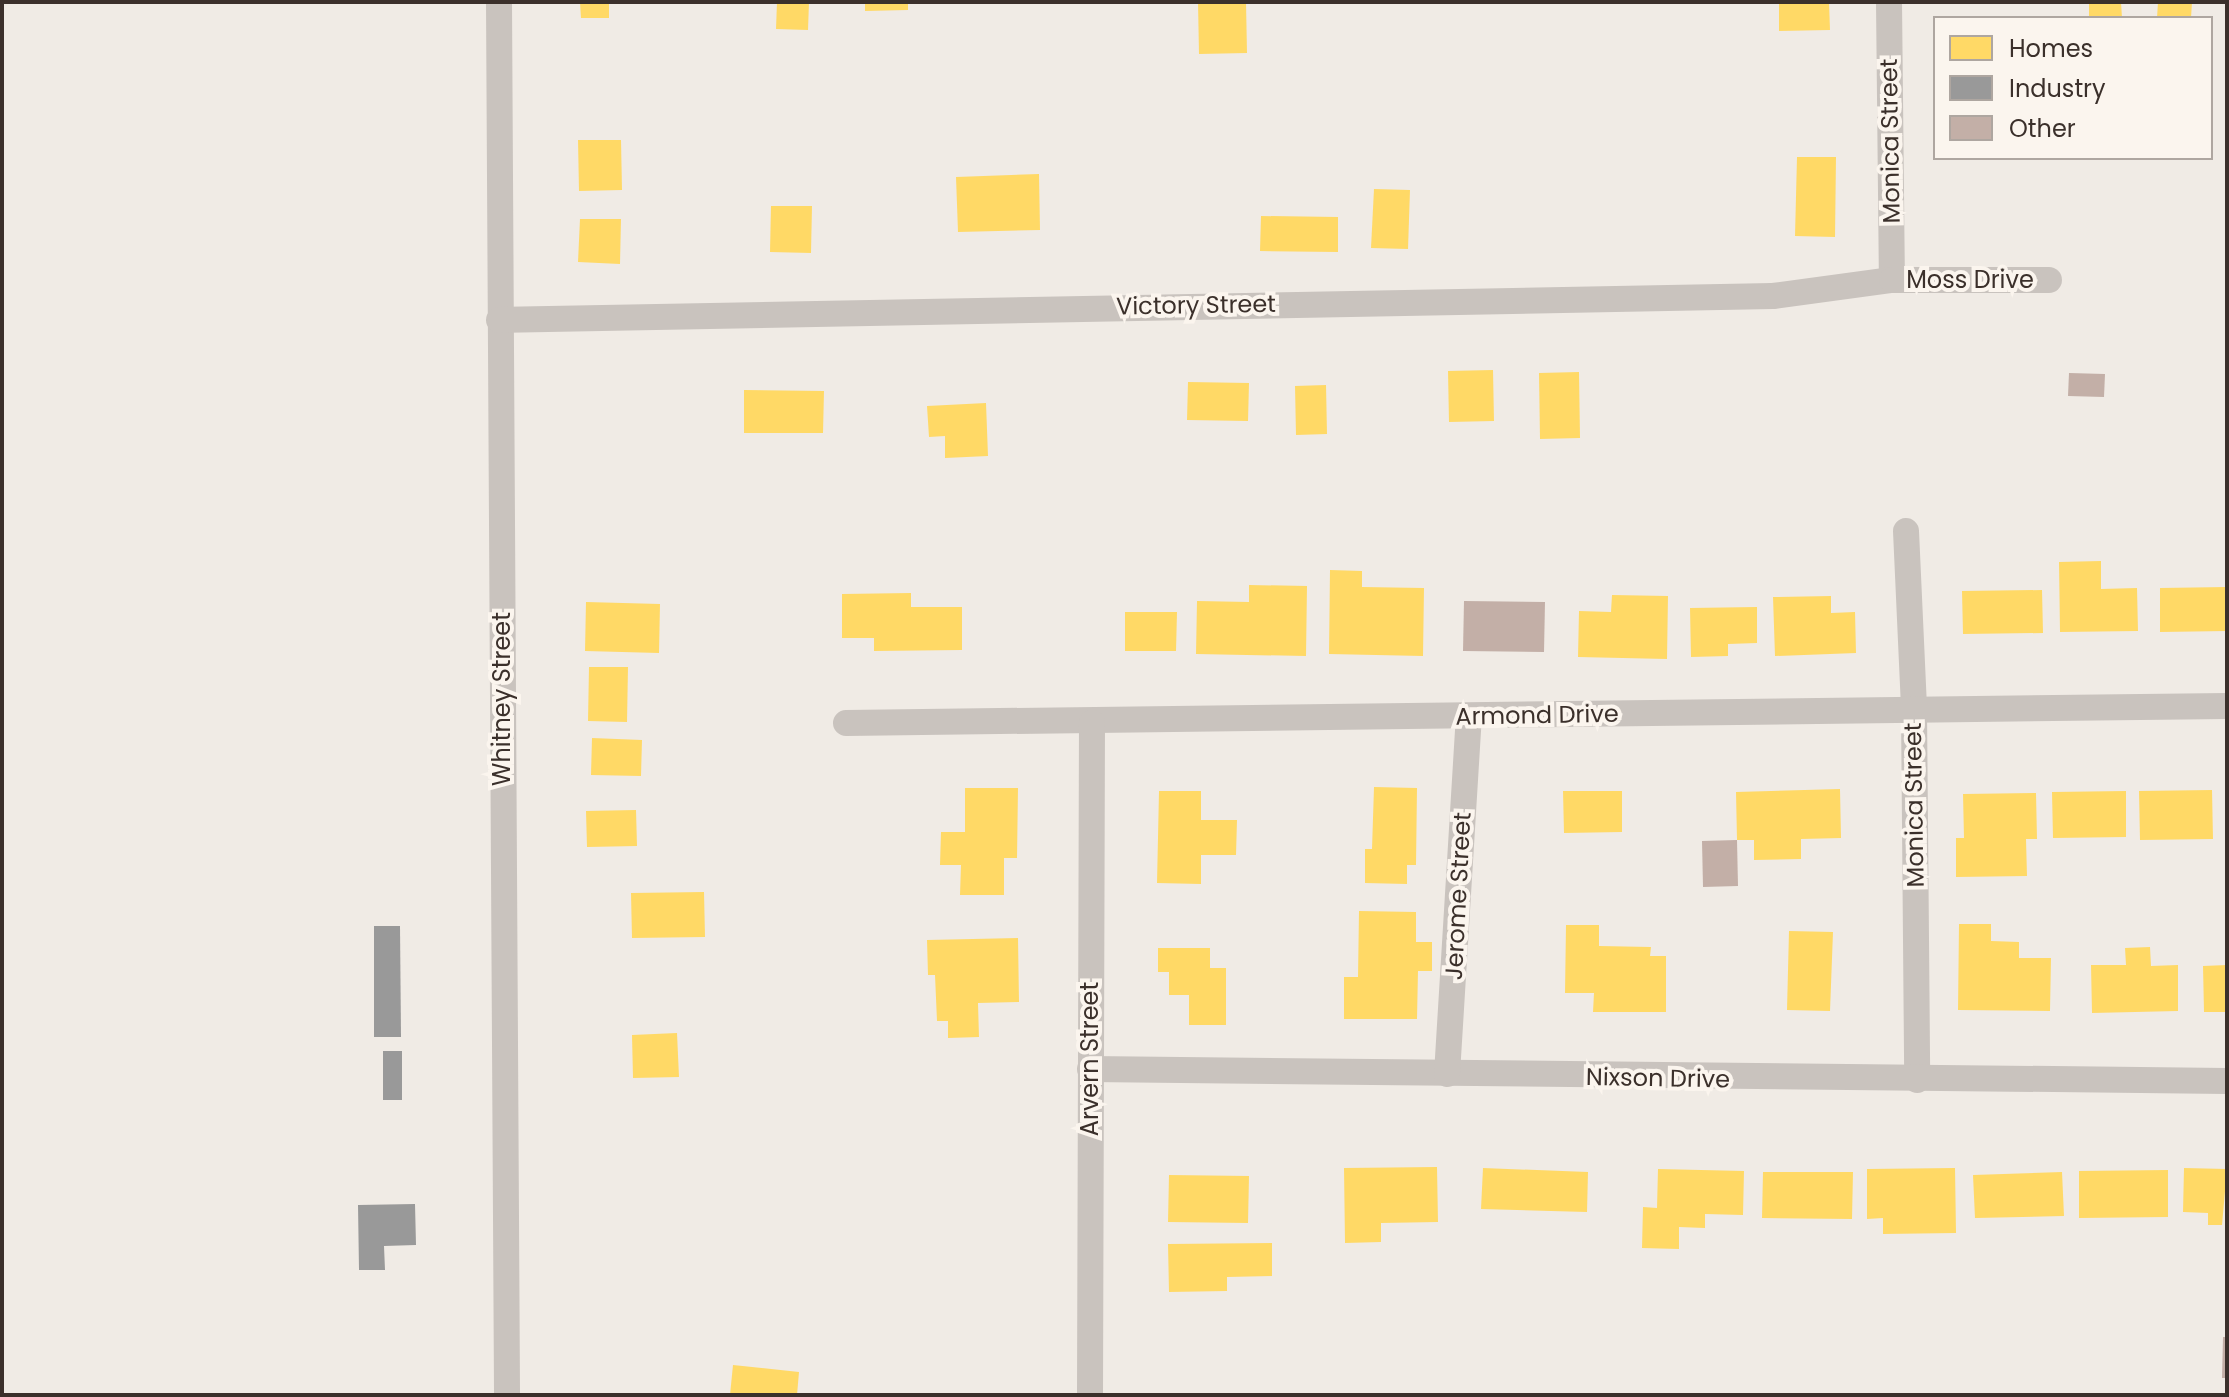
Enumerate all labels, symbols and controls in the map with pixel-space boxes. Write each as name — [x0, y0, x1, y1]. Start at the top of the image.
legend — [1933, 16, 2213, 160]
text: Homes — [2009, 32, 2093, 65]
street label: Monica Street — [1874, 58, 1906, 224]
text: Industry — [2009, 72, 2106, 105]
text: Other — [2009, 112, 2076, 145]
street label: Moss Drive — [1906, 266, 2034, 294]
street label: Victory Street — [1116, 289, 1276, 321]
street label: Whitney Street — [488, 612, 516, 786]
street label: Armond Drive — [1455, 699, 1619, 731]
street label: Monica Street — [1898, 722, 1930, 888]
street label: Jerome Street — [1439, 811, 1477, 981]
street label: Arvern Street — [1076, 982, 1104, 1136]
street label: Nixson Drive — [1586, 1062, 1730, 1094]

